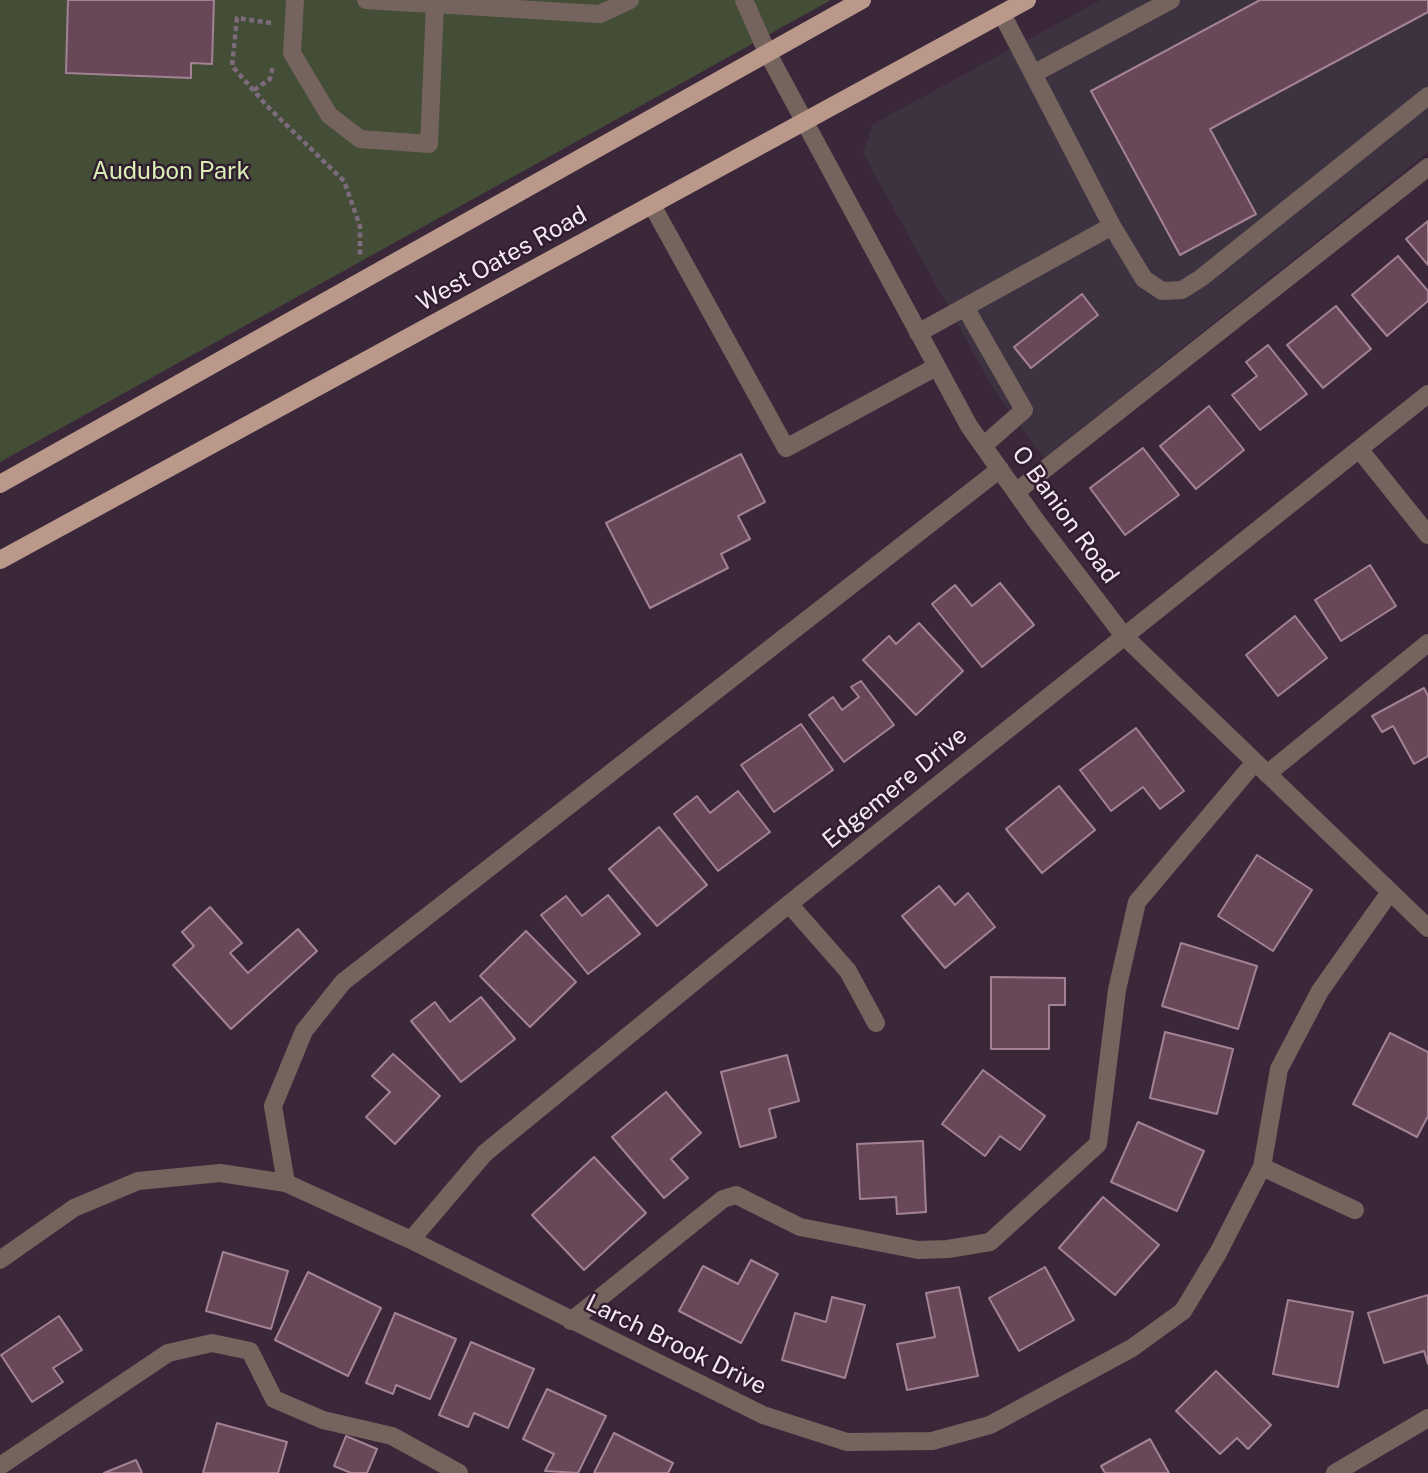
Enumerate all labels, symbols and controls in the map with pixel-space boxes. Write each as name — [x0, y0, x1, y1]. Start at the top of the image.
park label: Audubon Park — [92, 158, 250, 186]
street label: West Oates Road — [412, 200, 592, 318]
street label: O Banion Road — [1006, 441, 1124, 589]
street label: Edgemere Drive — [817, 721, 973, 855]
street label: Larch Brook Drive — [581, 1289, 771, 1401]

